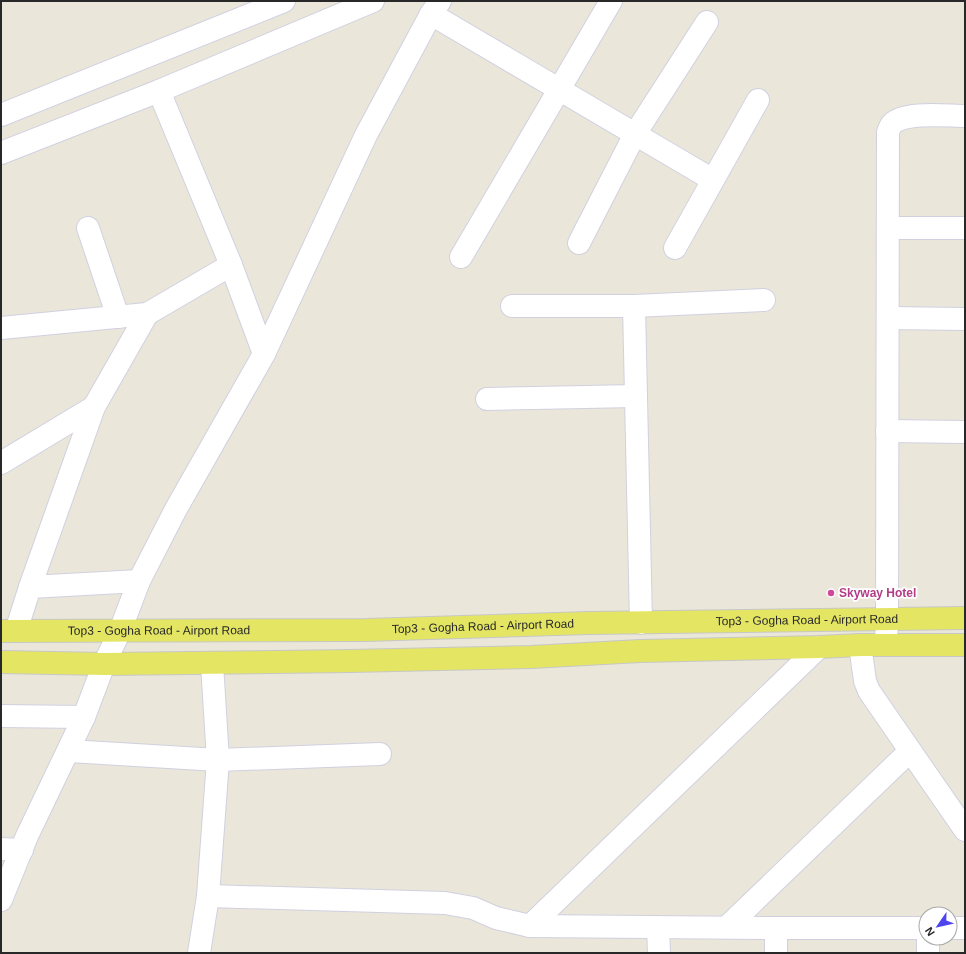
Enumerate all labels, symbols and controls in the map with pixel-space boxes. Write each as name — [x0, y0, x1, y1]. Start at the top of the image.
place label: Skyway Hotel — [839, 586, 916, 600]
marker: Skyway Hotel — [826, 588, 836, 598]
street label: Top3 - Gogha Road - Airport Road — [716, 612, 898, 628]
street label: Top3 - Gogha Road - Airport Road — [392, 616, 574, 636]
street label: Top3 - Gogha Road - Airport Road — [68, 623, 250, 638]
north arrow — [918, 906, 958, 946]
text: N — [922, 925, 937, 938]

